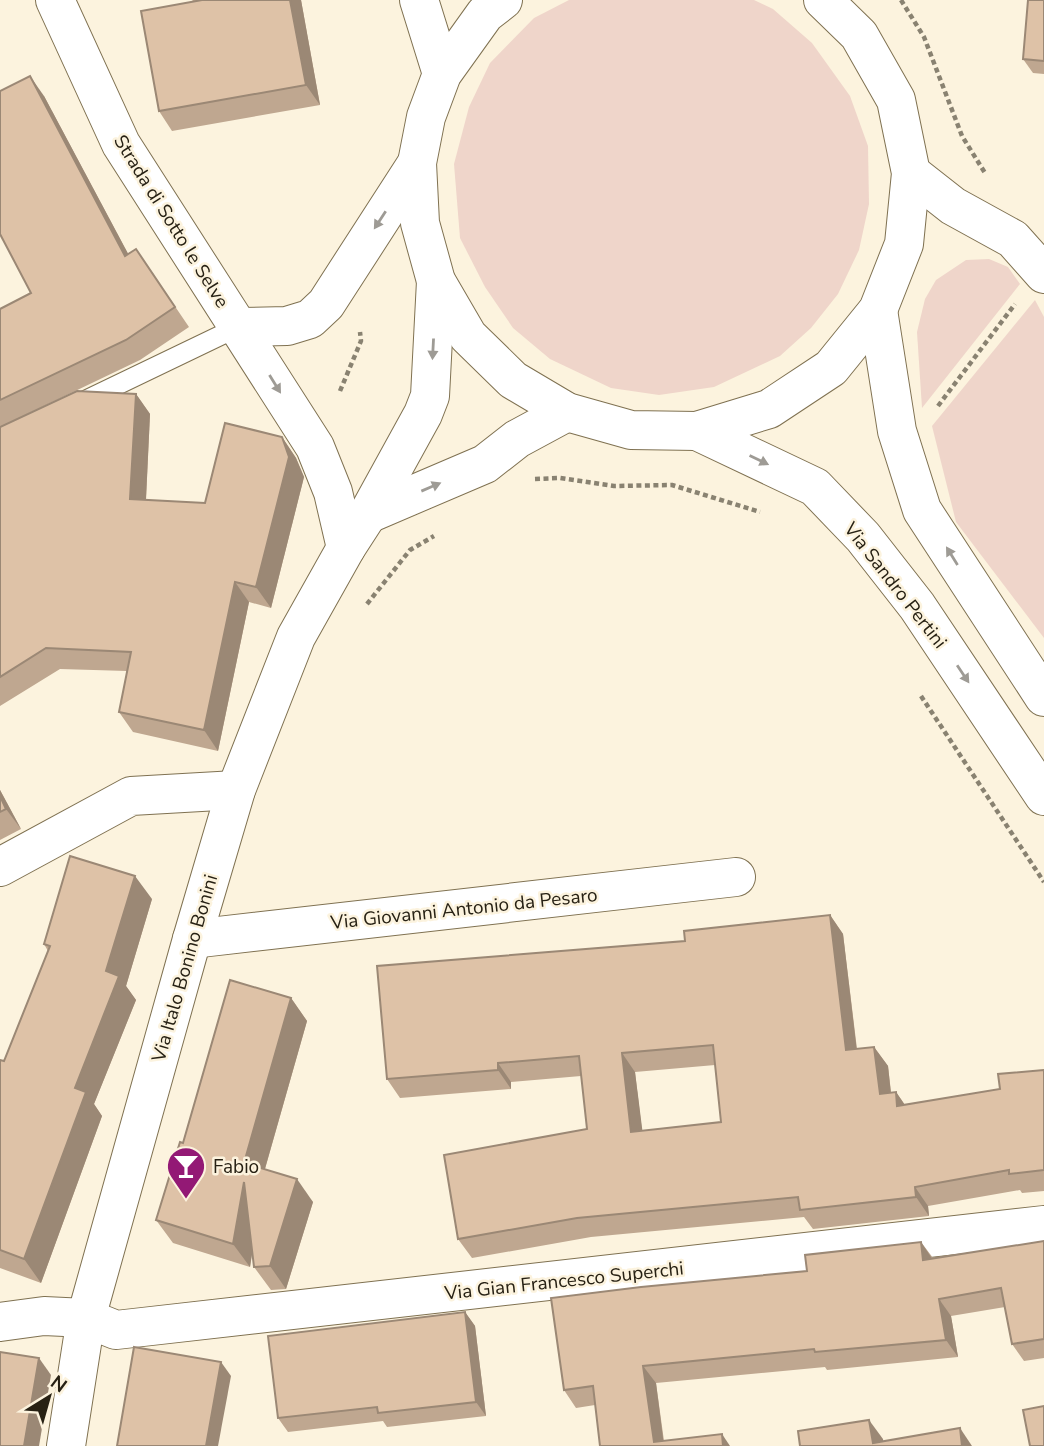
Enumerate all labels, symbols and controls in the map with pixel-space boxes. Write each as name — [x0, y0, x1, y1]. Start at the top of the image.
street label: Strada di Sotto le Selve — [107, 130, 235, 313]
one-way arrow — [373, 211, 386, 230]
one-way arrow — [427, 338, 438, 360]
one-way arrow — [268, 375, 281, 394]
one-way arrow — [749, 454, 769, 466]
one-way arrow — [421, 482, 442, 493]
street label: Via Sandro Pertini — [837, 516, 953, 654]
one-way arrow — [945, 546, 958, 566]
one-way arrow — [956, 664, 969, 684]
street label: Via Italo Bonino Bonini — [145, 872, 224, 1066]
street label: Via Giovanni Antonio da Pesaro — [328, 882, 599, 936]
bar icon: Fabio — [165, 1145, 207, 1200]
place label: Fabio — [213, 1154, 259, 1180]
street label: Via Gian Francesco Superchi — [442, 1256, 685, 1307]
north arrow — [14, 1362, 84, 1432]
text: N — [45, 1370, 72, 1399]

